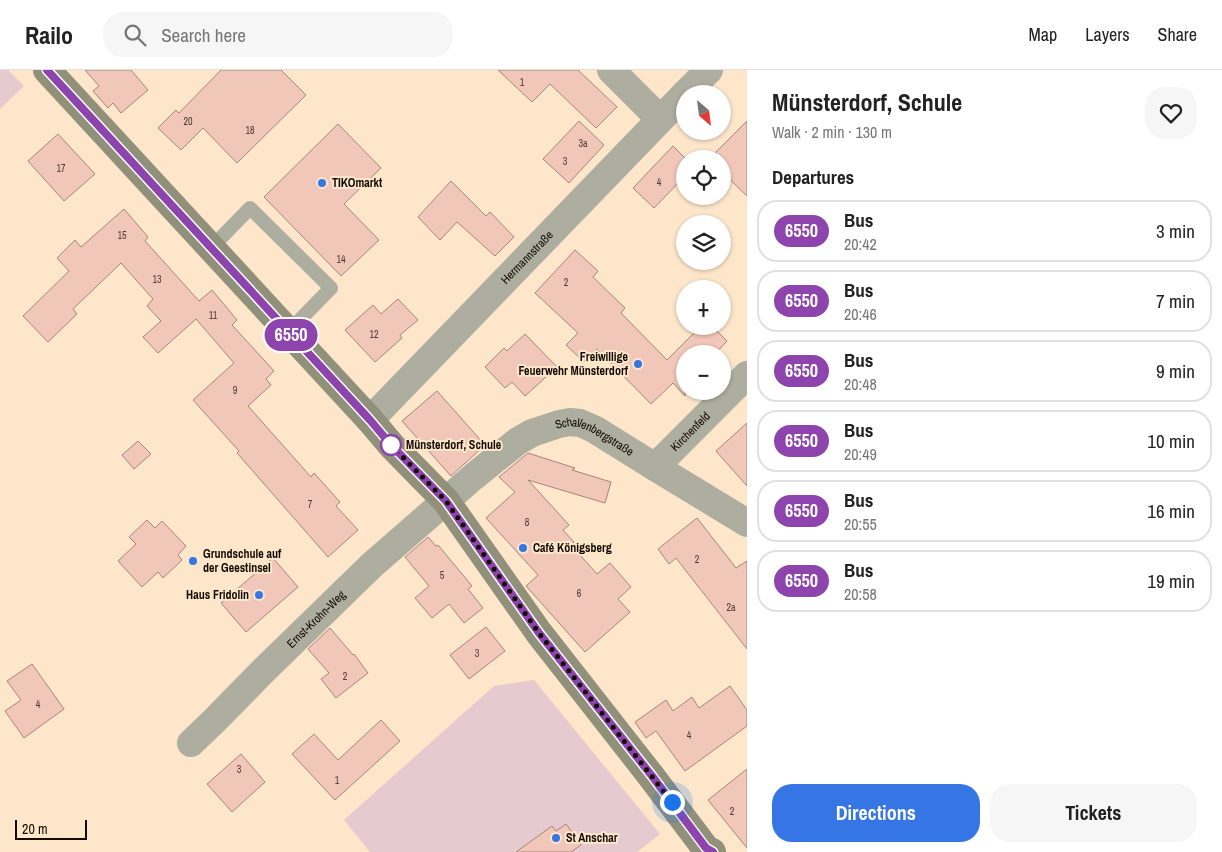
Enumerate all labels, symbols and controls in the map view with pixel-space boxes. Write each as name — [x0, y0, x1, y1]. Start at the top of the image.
search box — [103, 12, 453, 57]
text: Railo — [25, 19, 73, 51]
icon: search — [121, 21, 149, 49]
text: Search here — [161, 22, 246, 48]
text: Map — [1029, 22, 1057, 47]
text: Layers — [1085, 22, 1130, 47]
text: Share — [1158, 22, 1197, 47]
house number: 1 — [520, 76, 525, 89]
north arrow — [676, 85, 731, 140]
map controls — [676, 85, 731, 400]
text: Münsterdorf, Schule — [772, 86, 962, 118]
button: heart — [1145, 87, 1197, 139]
house number: 20 — [183, 115, 193, 128]
text: Walk · 2 min · 130 m — [772, 121, 892, 143]
house number: 18 — [245, 124, 255, 137]
house number: 3a — [578, 137, 588, 150]
button: locate — [676, 150, 731, 205]
house number: 3 — [563, 155, 568, 168]
house number: 17 — [56, 162, 66, 175]
text: Departures — [772, 164, 854, 190]
place label: TIKOmarkt — [332, 175, 383, 191]
house number: 4 — [657, 176, 662, 189]
marker: TIKOmarkt — [316, 177, 328, 189]
text: Bus — [844, 207, 873, 233]
button: layers — [676, 215, 731, 270]
text: 6550 — [785, 218, 818, 243]
text: 3 min — [1156, 218, 1195, 244]
street label: Hermannstraße — [497, 227, 557, 288]
house number: 15 — [117, 229, 127, 242]
text: 20:42 — [844, 233, 877, 255]
house number: 14 — [336, 253, 346, 266]
house number: 13 — [152, 273, 162, 286]
house number: 2 — [564, 276, 569, 289]
text: Bus — [844, 277, 873, 303]
button: + — [676, 280, 731, 335]
text: 6550 — [785, 288, 818, 313]
text: 7 min — [1156, 288, 1195, 314]
text: 20:46 — [844, 303, 877, 325]
house number: 11 — [209, 309, 218, 322]
line badge: 6550 — [256, 319, 326, 351]
text: 6550 — [275, 322, 307, 347]
house number: 12 — [369, 328, 379, 341]
button: − — [676, 345, 731, 400]
text: Bus — [844, 347, 873, 373]
place label: Freiwillige Feuerwehr Münsterdorf — [519, 349, 629, 379]
marker: Freiwillige Feuerwehr Münsterdorf — [632, 358, 644, 370]
text: 6550 — [785, 358, 818, 383]
text: 9 min — [1156, 358, 1195, 384]
text: 20:48 — [844, 373, 877, 395]
house number: 9 — [233, 384, 238, 397]
street label: Kirchenfeld — [667, 408, 714, 455]
street label: Schallenbergstraße — [553, 414, 637, 460]
text: Bus — [844, 417, 873, 443]
text: 6550 — [785, 428, 818, 453]
text: 10 min — [1147, 428, 1195, 454]
marker: Münsterdorf, Schule — [380, 434, 402, 456]
place label: Münsterdorf, Schule — [406, 437, 502, 453]
text: 20:49 — [844, 443, 877, 465]
text: Bus — [844, 487, 873, 513]
house number: 7 — [308, 498, 313, 511]
text: 6550 — [785, 498, 818, 523]
text: 16 min — [1147, 498, 1195, 524]
text: 20:55 — [844, 513, 877, 535]
house number: 8 — [525, 516, 530, 529]
place label: Café Königsberg — [533, 540, 612, 556]
marker: Café Königsberg — [517, 542, 529, 554]
place label: Grundschule auf der Geestinsel — [203, 546, 282, 576]
house number: 2 — [695, 553, 700, 566]
marker: Grundschule auf der Geestinsel — [187, 555, 199, 567]
text: Bus — [844, 557, 873, 583]
text: 6550 — [785, 568, 818, 593]
text: 19 min — [1147, 568, 1195, 594]
house number: 5 — [440, 569, 445, 582]
text: 20:58 — [844, 583, 877, 605]
place label: Haus Fridolin — [186, 587, 249, 603]
street label: Ernst-Krohn-Weg — [283, 587, 349, 652]
house number: 6 — [577, 587, 582, 600]
marker: Haus Fridolin — [253, 589, 265, 601]
house number: 2a — [726, 601, 736, 614]
house number: 3 — [475, 647, 480, 660]
house number: 2 — [343, 670, 348, 683]
house number: 4 — [36, 698, 41, 711]
house number: 4 — [687, 729, 692, 742]
house number: 3 — [237, 763, 242, 776]
house number: 1 — [335, 774, 340, 787]
button: Directions — [772, 784, 980, 842]
button: Tickets — [990, 784, 1197, 842]
your location — [660, 790, 685, 815]
house number: 2 — [730, 805, 735, 818]
scale bar — [15, 817, 88, 840]
text: 20 m — [22, 820, 48, 838]
place label: St Anschar — [566, 830, 618, 846]
marker: St Anschar — [550, 832, 562, 844]

